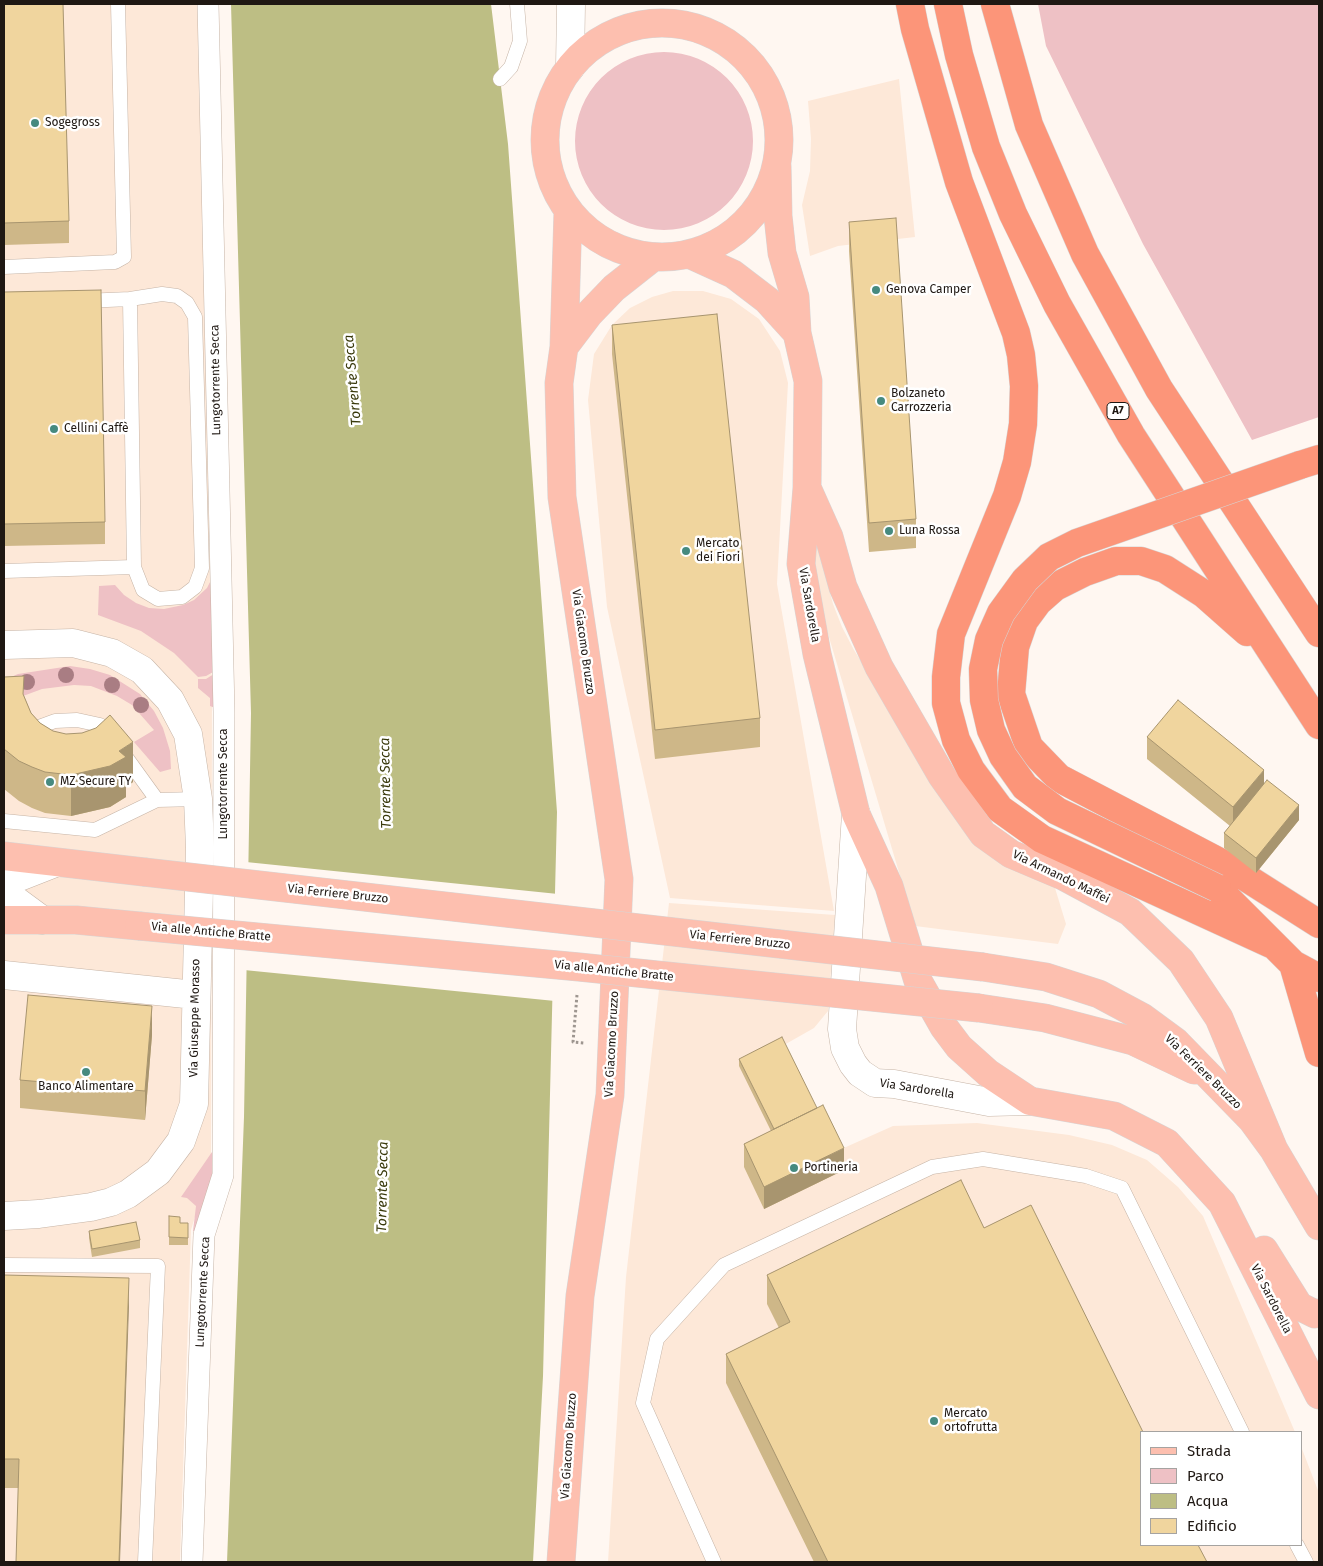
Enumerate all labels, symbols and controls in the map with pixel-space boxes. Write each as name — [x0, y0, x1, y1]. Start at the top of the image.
place label: Sogegross — [45, 116, 100, 130]
marker: Sogegross — [29, 117, 41, 129]
place label: Genova Camper — [886, 283, 971, 297]
marker: Genova Camper — [870, 284, 882, 296]
street label: Lungotorrente Secca — [208, 324, 224, 436]
water label: Torrente Secca — [341, 334, 365, 426]
place label: Bolzaneto Carrozzeria — [891, 387, 951, 415]
marker: Bolzaneto Carrozzeria — [875, 395, 887, 407]
road number: A7 — [1107, 402, 1129, 420]
place label: Cellini Caffè — [64, 422, 129, 436]
marker: Cellini Caffè — [48, 423, 60, 435]
place label: Luna Rossa — [899, 524, 960, 538]
marker: Luna Rossa — [883, 525, 895, 537]
place label: Mercato dei Fiori — [696, 537, 740, 565]
marker: Mercato dei Fiori — [680, 545, 692, 557]
street label: Via Sardorella — [795, 567, 823, 643]
street label: Via Giacomo Bruzzo — [568, 588, 598, 696]
street label: Lungotorrente Secca — [217, 728, 231, 840]
water label: Torrente Secca — [377, 737, 395, 829]
place label: MZ Secure TY — [60, 775, 131, 789]
marker: MZ Secure TY — [44, 776, 56, 788]
street label: Via Armando Maffei — [1010, 847, 1112, 907]
street label: Via Ferriere Bruzzo — [287, 882, 389, 906]
street label: Via alle Antiche Bratte — [151, 920, 271, 944]
street label: Via Ferriere Bruzzo — [689, 928, 791, 952]
street label: Via Giuseppe Morasso — [187, 958, 203, 1078]
street label: Via alle Antiche Bratte — [554, 958, 674, 984]
street label: Via Giacomo Bruzzo — [602, 990, 622, 1098]
street label: Via Ferriere Bruzzo — [1162, 1032, 1244, 1112]
marker: Banco Alimentare — [80, 1066, 92, 1078]
street label: Via Sardorella — [879, 1076, 955, 1102]
place label: Banco Alimentare — [38, 1080, 134, 1094]
water label: Torrente Secca — [374, 1141, 392, 1233]
place label: Portineria — [804, 1161, 858, 1175]
marker: Portineria — [788, 1162, 800, 1174]
street label: Lungotorrente Secca — [193, 1236, 213, 1348]
street label: Via Sardorella — [1247, 1262, 1295, 1336]
street label: Via Giacomo Bruzzo — [558, 1392, 580, 1500]
place label: Mercato ortofrutta — [944, 1407, 998, 1435]
marker: Mercato ortofrutta — [928, 1415, 940, 1427]
legend — [1140, 1431, 1303, 1546]
text: Strada — [1187, 1442, 1231, 1460]
text: Parco — [1187, 1467, 1224, 1485]
text: Acqua — [1187, 1492, 1228, 1510]
text: Edificio — [1187, 1517, 1237, 1535]

